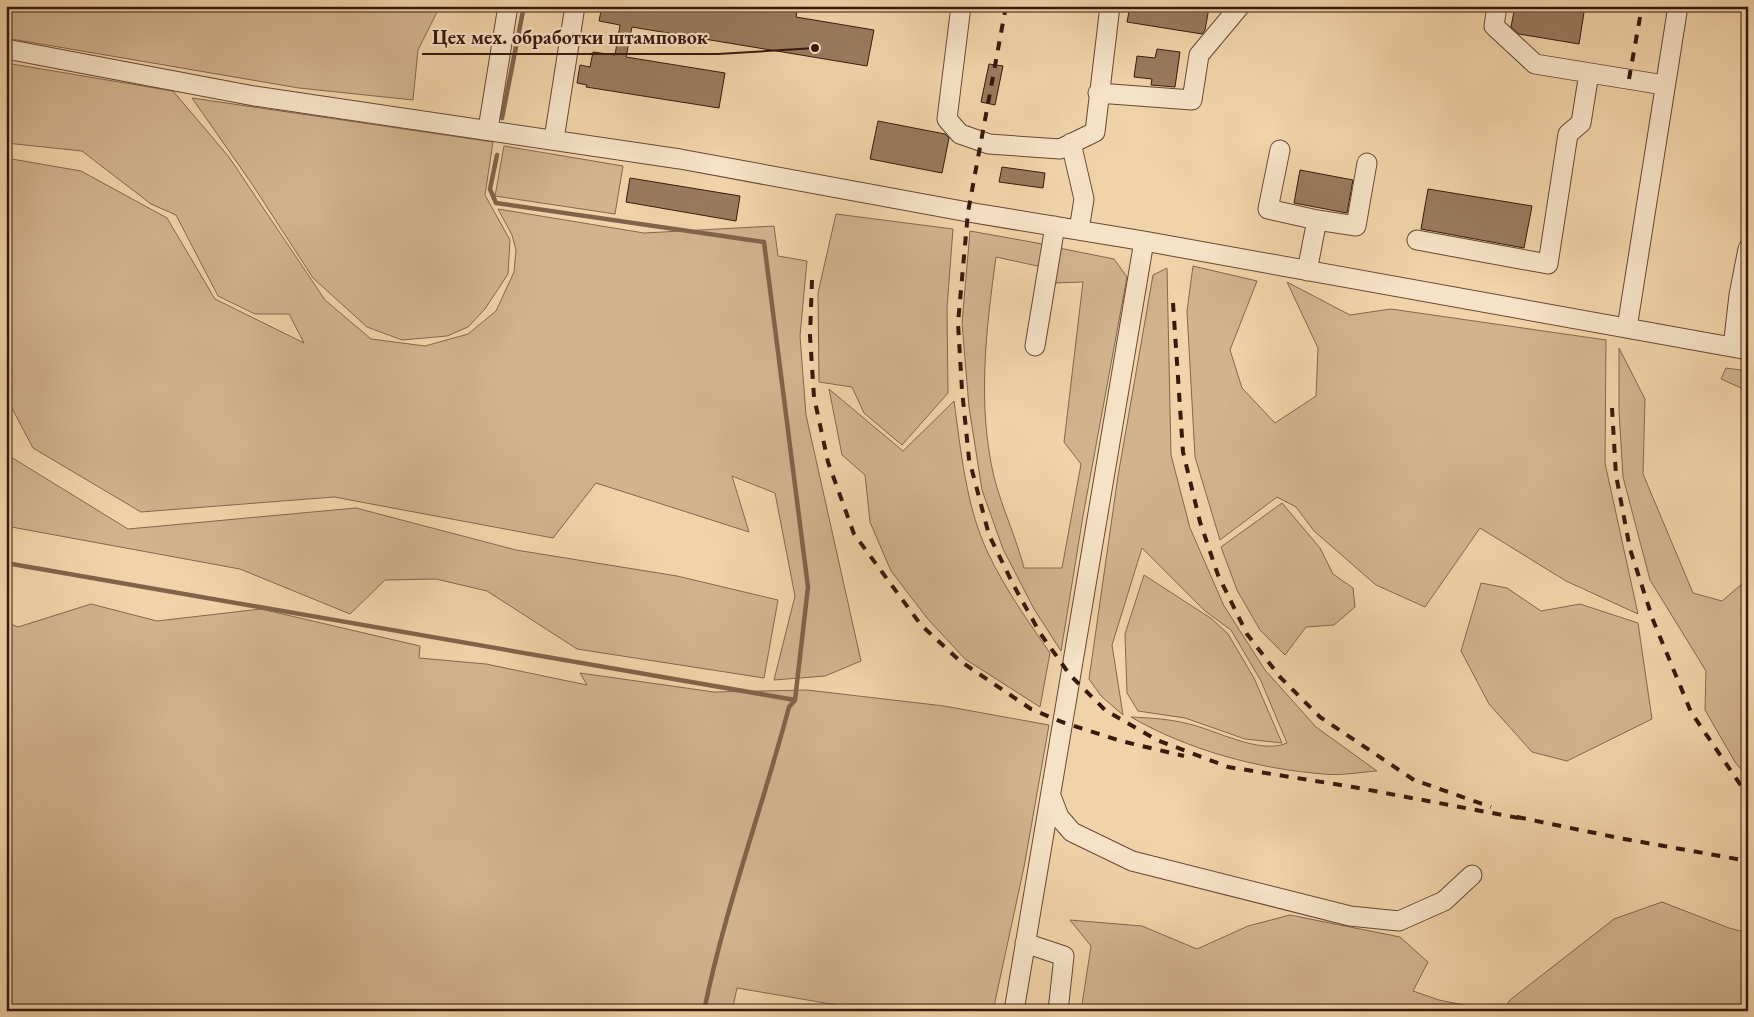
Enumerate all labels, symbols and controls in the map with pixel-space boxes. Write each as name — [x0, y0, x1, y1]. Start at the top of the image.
callout: Цех мех. обработки штамповок — [422, 19, 718, 54]
text: Цех мех. обработки штамповок — [432, 24, 708, 50]

